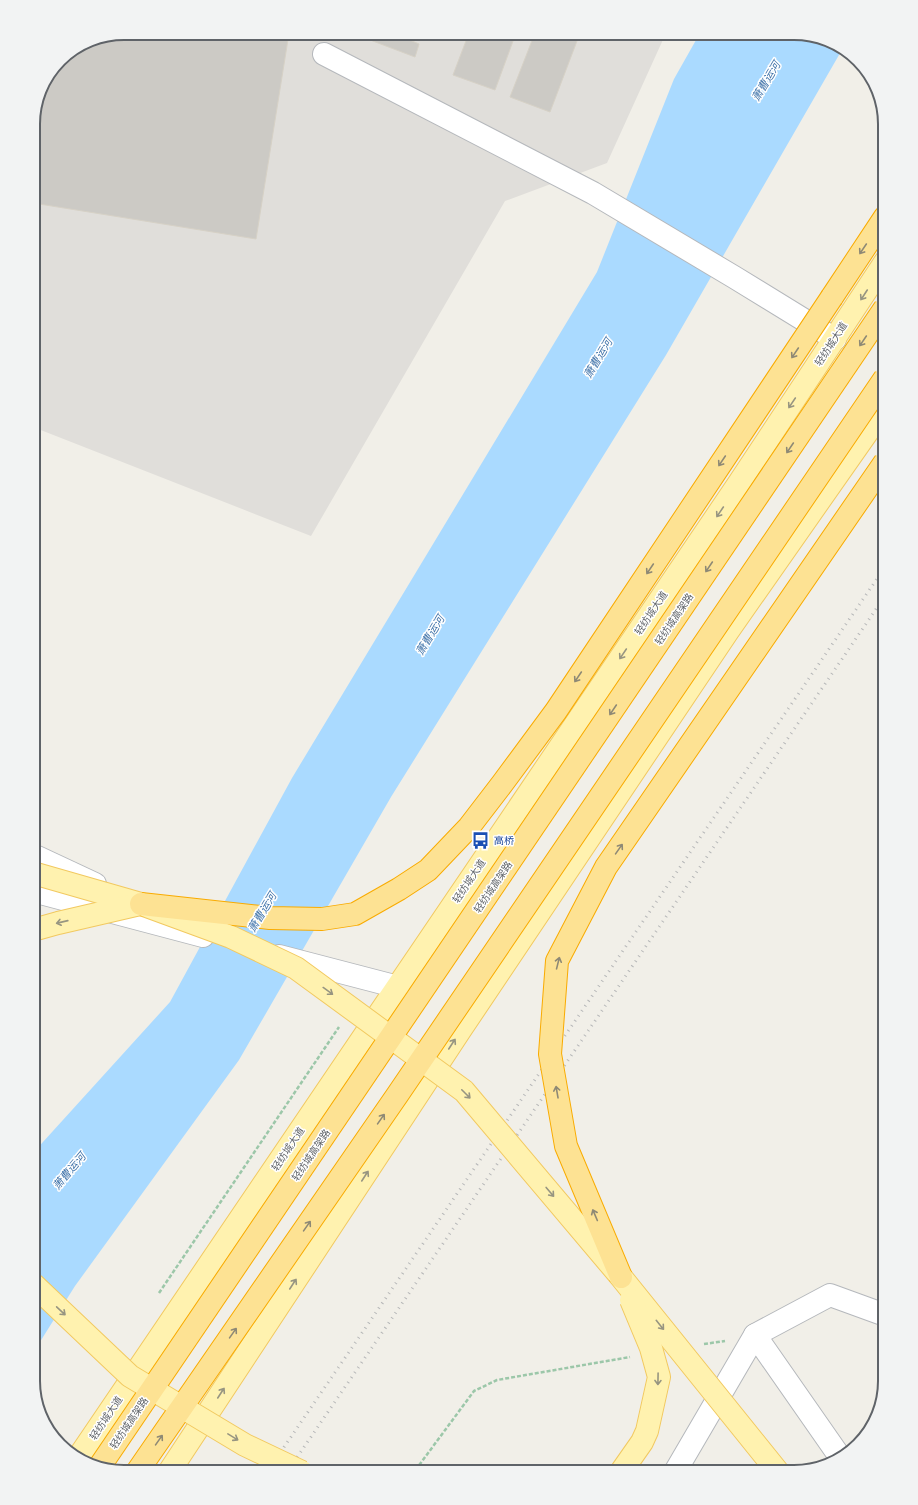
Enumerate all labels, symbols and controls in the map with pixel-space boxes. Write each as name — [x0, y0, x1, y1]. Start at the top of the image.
water label: 萧曹运河 — [750, 57, 784, 103]
one-way arrow — [859, 243, 867, 255]
one-way arrow — [859, 289, 867, 301]
street label: 轻纺城大道 — [813, 320, 849, 368]
water label: 萧曹运河 — [582, 334, 616, 380]
one-way arrow — [859, 335, 867, 346]
one-way arrow — [790, 347, 799, 358]
one-way arrow — [788, 398, 796, 409]
one-way arrow — [786, 442, 794, 453]
one-way arrow — [718, 455, 726, 467]
one-way arrow — [716, 506, 724, 517]
one-way arrow — [705, 562, 713, 573]
one-way arrow — [646, 563, 654, 575]
street label: 轻纺城大道 — [632, 589, 670, 637]
street label: 轻纺城高架路 — [653, 591, 695, 647]
water label: 萧曹运河 — [414, 611, 448, 657]
one-way arrow — [619, 648, 627, 659]
one-way arrow — [574, 671, 582, 682]
one-way arrow — [609, 704, 617, 715]
bus stop icon: 高桥 — [471, 830, 491, 850]
place label: 高桥 — [494, 835, 514, 846]
one-way arrow — [615, 844, 623, 855]
street label: 轻纺城大道 — [450, 857, 488, 905]
street label: 轻纺城高架路 — [472, 859, 514, 915]
water label: 萧曹运河 — [246, 888, 280, 934]
one-way arrow — [56, 918, 69, 926]
one-way arrow — [554, 957, 562, 970]
one-way arrow — [322, 987, 333, 995]
one-way arrow — [448, 1039, 456, 1050]
one-way arrow — [552, 1086, 560, 1099]
one-way arrow — [460, 1088, 470, 1098]
one-way arrow — [377, 1114, 385, 1125]
street label: 轻纺城大道 — [269, 1125, 307, 1173]
street label: 轻纺城高架路 — [290, 1127, 332, 1183]
water label: 萧曹运河 — [50, 1149, 89, 1192]
one-way arrow — [361, 1171, 369, 1182]
one-way arrow — [545, 1187, 554, 1198]
one-way arrow — [591, 1210, 598, 1222]
one-way arrow — [303, 1221, 311, 1232]
one-way arrow — [289, 1279, 297, 1290]
one-way arrow — [56, 1306, 66, 1316]
one-way arrow — [655, 1319, 664, 1330]
one-way arrow — [229, 1328, 237, 1339]
one-way arrow — [654, 1372, 662, 1385]
one-way arrow — [217, 1387, 225, 1398]
street label: 轻纺城大道 — [87, 1394, 125, 1442]
street label: 轻纺城高架路 — [108, 1395, 150, 1451]
one-way arrow — [155, 1434, 163, 1445]
one-way arrow — [227, 1434, 239, 1442]

